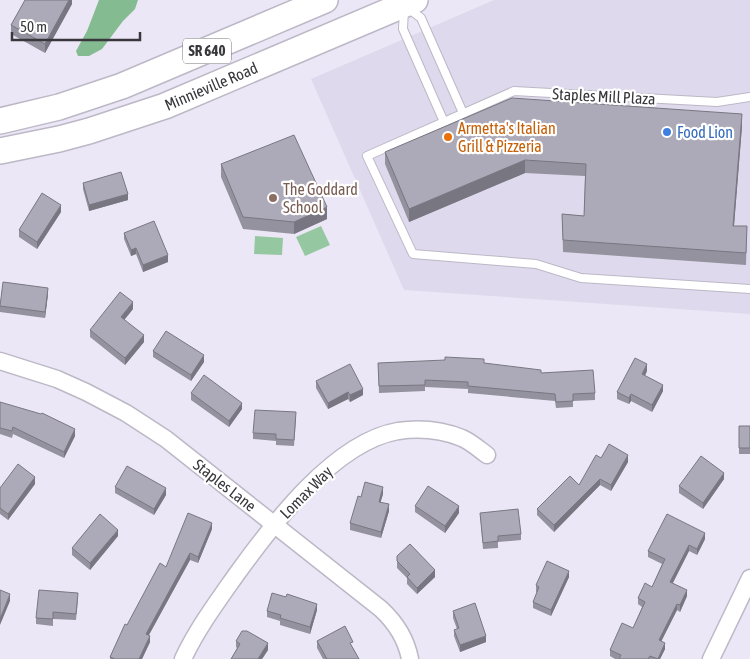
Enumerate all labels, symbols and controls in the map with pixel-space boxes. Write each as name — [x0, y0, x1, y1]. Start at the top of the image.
scale bar — [12, 10, 140, 42]
text: 50 m — [20, 18, 47, 35]
road number: SR 640 — [183, 38, 231, 64]
street label: Minnieville Road — [162, 58, 260, 114]
street label: Staples Mill Plaza — [552, 84, 656, 109]
place label: Armetta's Italian Grill & Pizzeria — [458, 119, 556, 155]
place label: Food Lion — [677, 123, 733, 141]
marker: Food Lion — [661, 126, 673, 138]
marker: Armetta's Italian Grill & Pizzeria — [442, 131, 454, 143]
place label: The Goddard School — [283, 180, 358, 216]
marker: The Goddard School — [267, 192, 279, 204]
street label: Staples Lane — [190, 455, 260, 516]
street label: Lomax Way — [276, 462, 337, 523]

